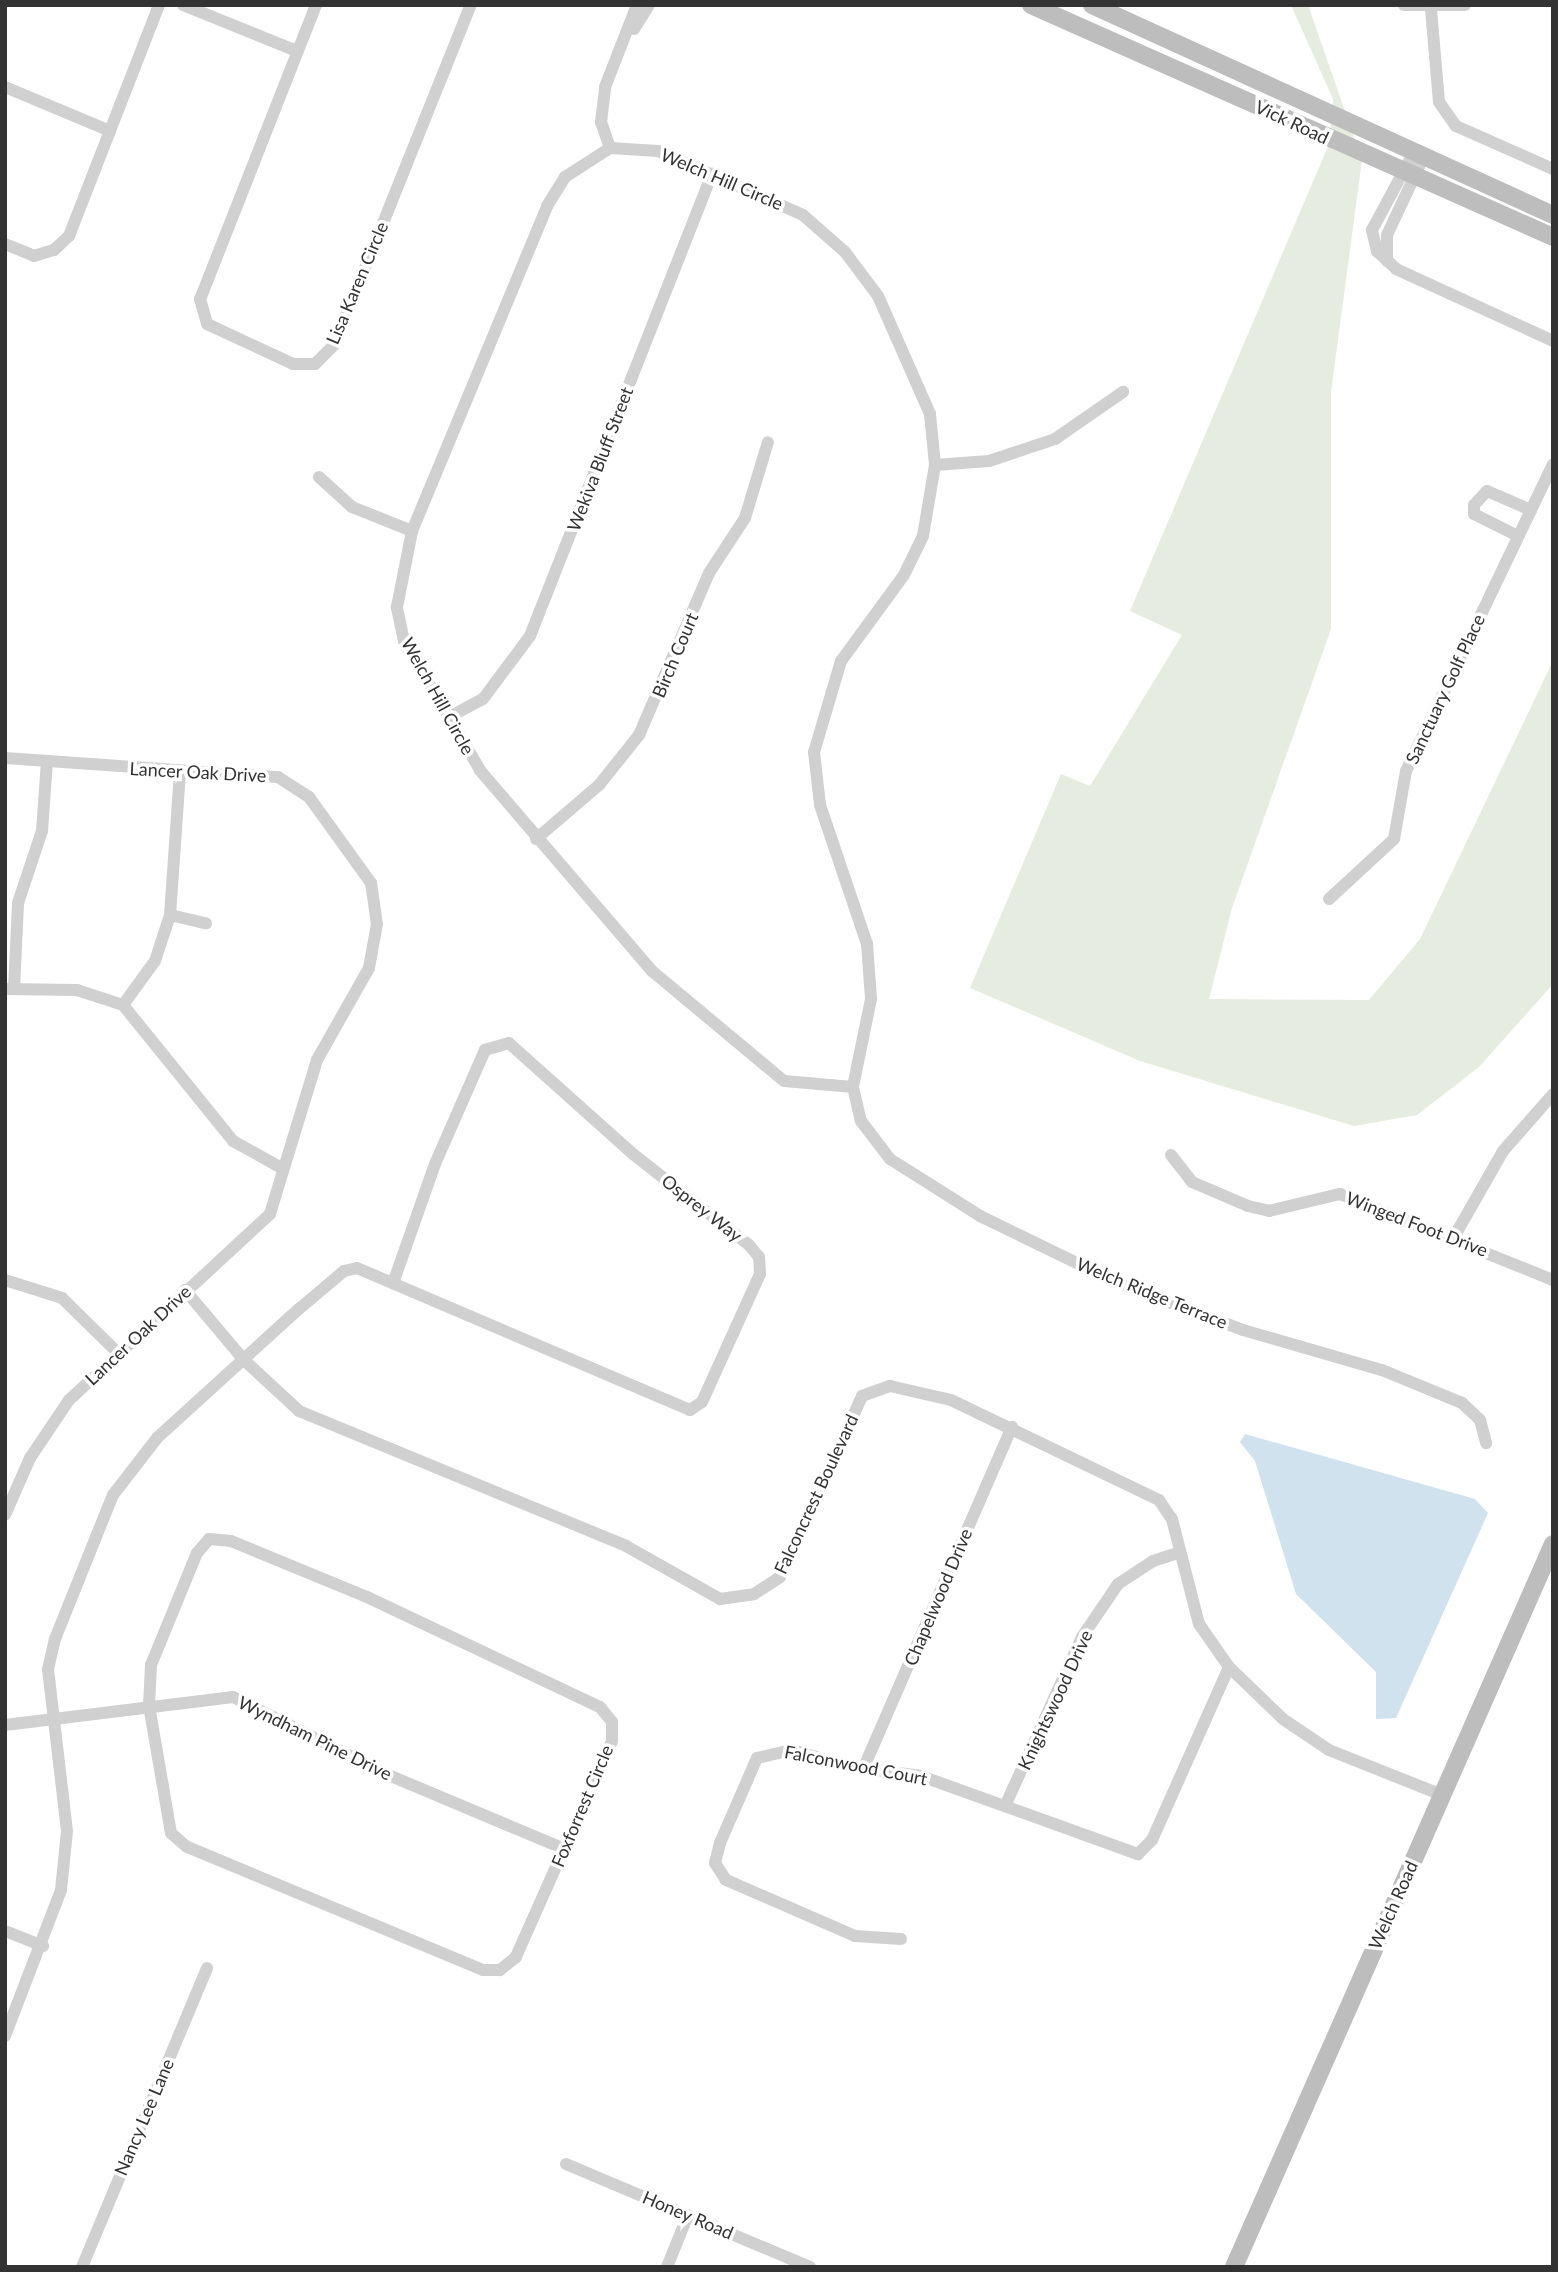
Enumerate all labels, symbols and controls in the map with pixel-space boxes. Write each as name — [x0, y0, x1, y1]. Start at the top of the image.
street label: Vick Road — [1252, 96, 1332, 148]
street label: Welch Hill Circle — [658, 144, 786, 214]
street label: Lisa Karen Circle — [321, 219, 393, 347]
street label: Wekiva Bluff Street — [563, 384, 637, 534]
street label: Birch Court — [647, 609, 703, 701]
street label: Sanctuary Golf Place — [1401, 610, 1489, 768]
street label: Welch Hill Circle — [397, 634, 479, 758]
street label: Lancer Oak Drive — [129, 758, 267, 786]
street label: Osprey Way — [657, 1170, 747, 1246]
street label: Winged Foot Drive — [1343, 1187, 1491, 1261]
street label: Welch Ridge Terrace — [1073, 1253, 1231, 1333]
street label: Lancer Oak Drive — [80, 1280, 196, 1390]
street label: Falconcrest Boulevard — [770, 1411, 862, 1577]
street label: Chapelwood Drive — [899, 1525, 977, 1669]
street label: Knightswood Drive — [1013, 1627, 1097, 1773]
street label: Wyndham Pine Drive — [235, 1691, 395, 1785]
street label: Falconwood Court — [783, 1741, 929, 1789]
street label: Foxforrest Circle — [547, 1742, 617, 1870]
street label: Welch Road — [1364, 1857, 1422, 1953]
street label: Nancy Lee Lane — [110, 2055, 178, 2179]
street label: Honey Road — [639, 2186, 737, 2244]

